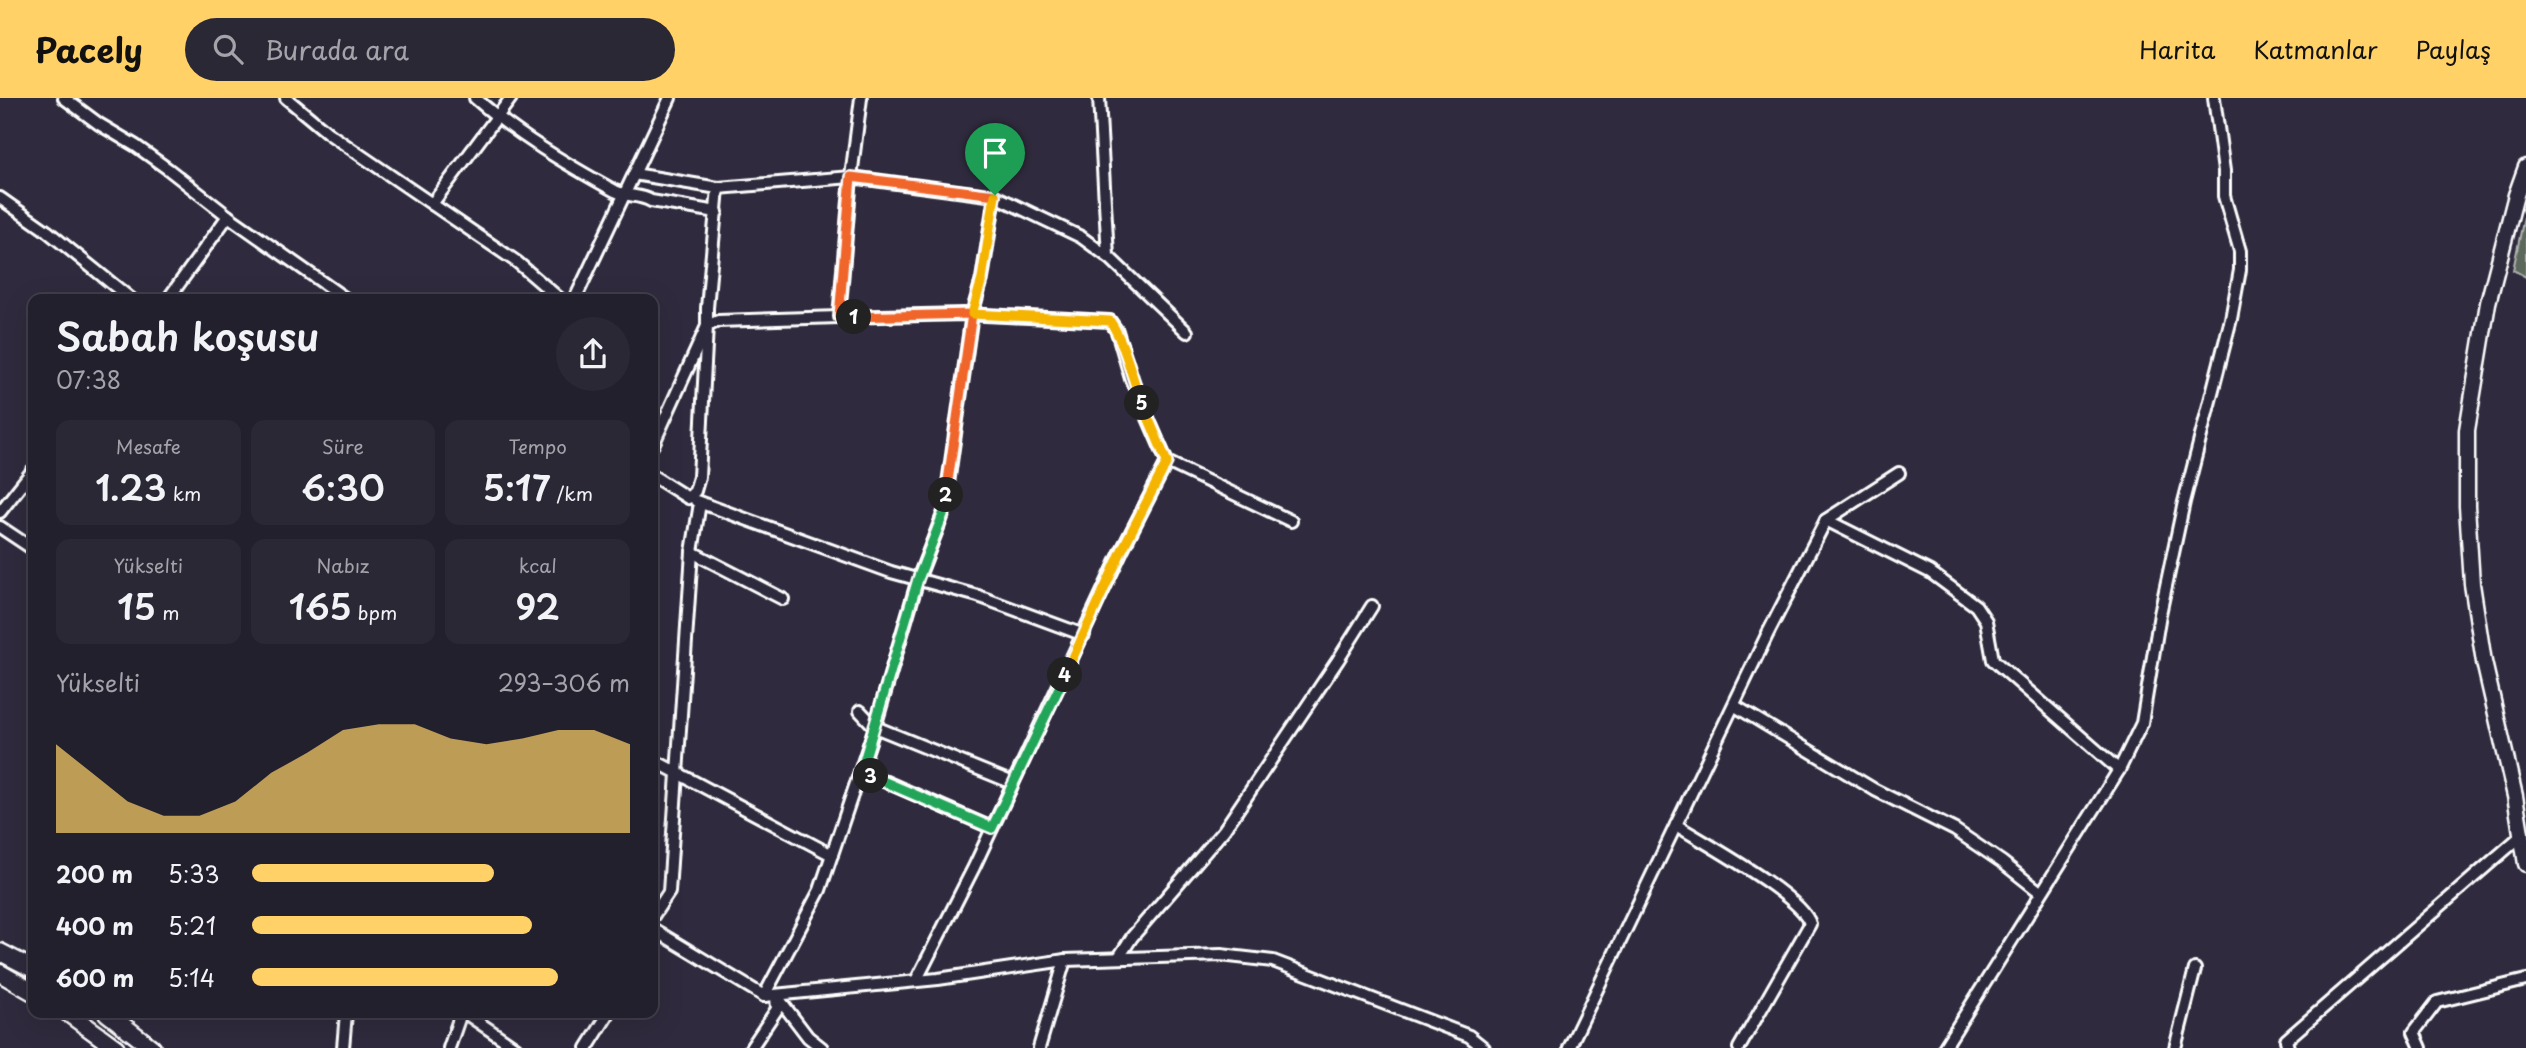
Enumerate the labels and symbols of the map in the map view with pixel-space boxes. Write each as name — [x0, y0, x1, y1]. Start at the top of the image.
pin — [965, 123, 1025, 195]
pin: 1 — [836, 300, 872, 334]
pin: 5 — [1124, 386, 1160, 420]
pin: 2 — [928, 478, 964, 512]
pin: 4 — [1048, 658, 1082, 692]
pin: 3 — [854, 758, 888, 794]

